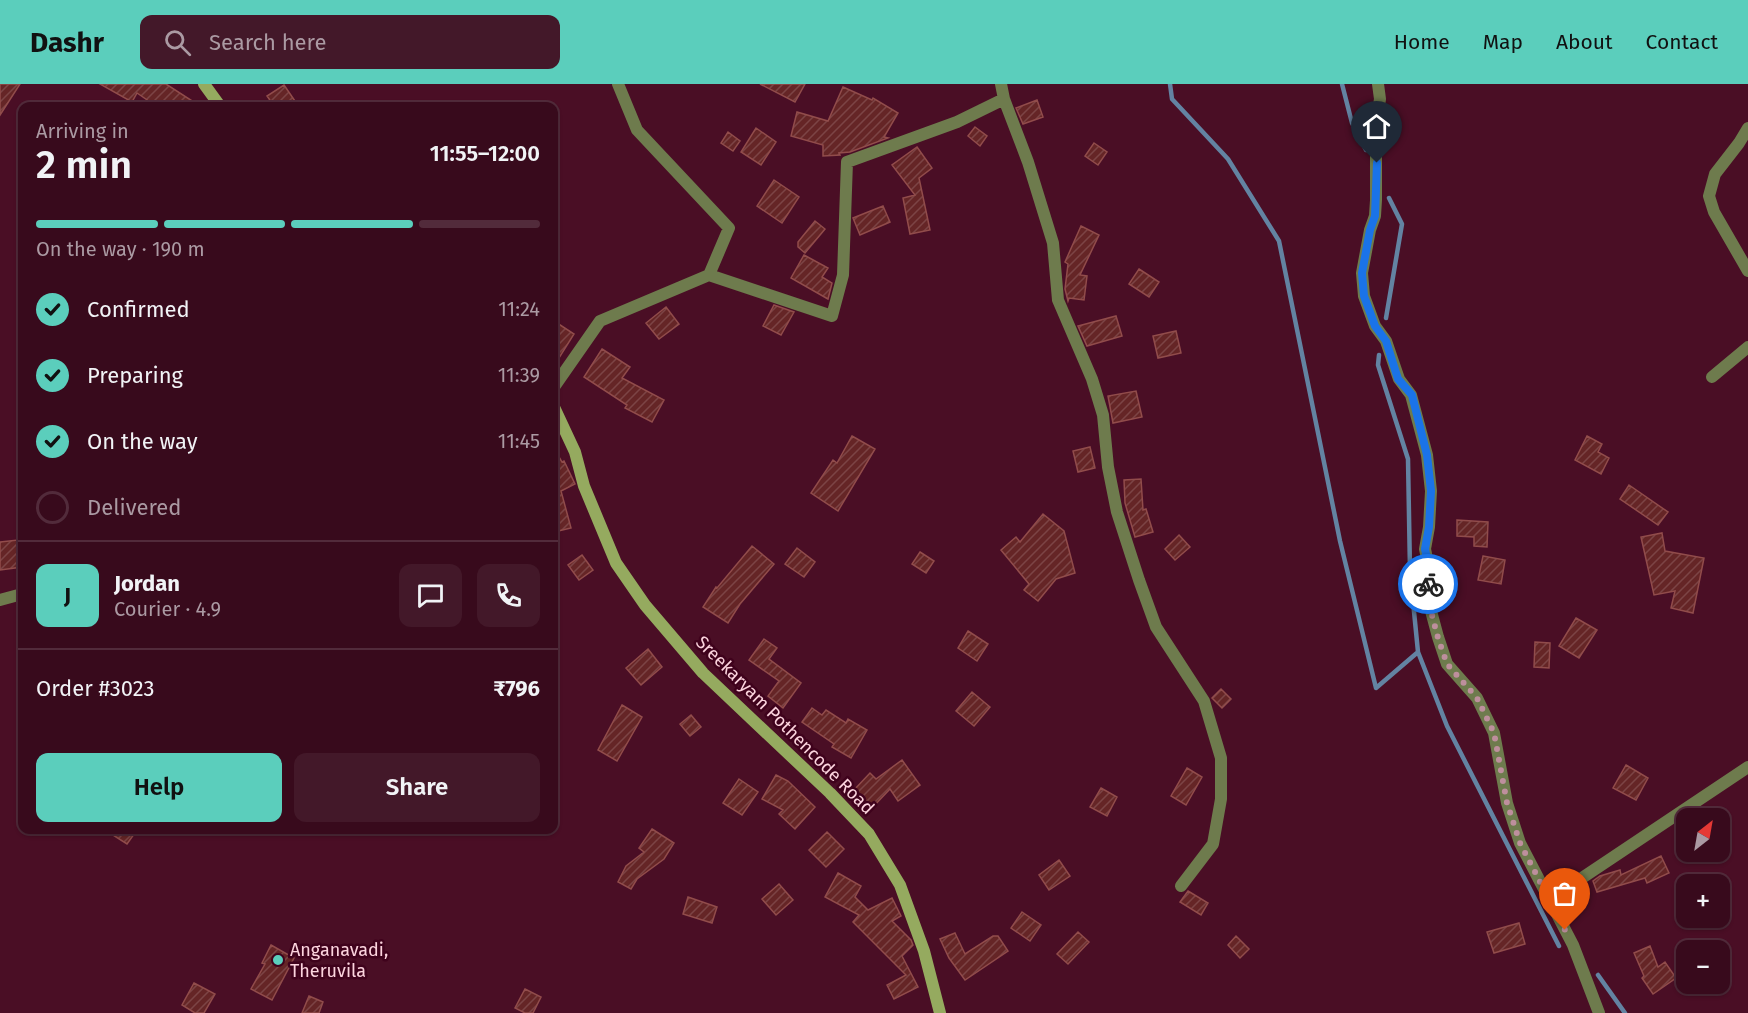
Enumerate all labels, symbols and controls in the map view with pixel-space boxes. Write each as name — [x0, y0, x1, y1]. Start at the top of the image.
search box — [140, 15, 560, 69]
text: Dashr — [30, 26, 104, 59]
icon: search — [161, 26, 194, 59]
text: Search here — [209, 29, 326, 56]
text: Home — [1394, 29, 1450, 55]
text: Map — [1483, 29, 1523, 55]
text: About — [1556, 29, 1613, 55]
text: Contact — [1646, 29, 1718, 55]
pin — [1351, 101, 1402, 163]
icon: home — [1360, 110, 1393, 143]
text: Arriving in — [36, 119, 129, 143]
text: 11:55–12:00 — [430, 140, 540, 167]
text: 2 min — [36, 142, 132, 188]
text: On the way · 190 m — [36, 237, 205, 261]
icon: check — [36, 293, 69, 326]
text: Confirmed — [87, 296, 190, 323]
text: 11:24 — [498, 297, 540, 321]
icon: check — [36, 359, 69, 392]
text: Preparing — [87, 362, 183, 389]
text: 11:39 — [498, 363, 540, 387]
icon: check — [36, 425, 69, 458]
text: On the way — [87, 428, 198, 455]
text: 11:45 — [498, 429, 540, 453]
text: Delivered — [87, 494, 182, 521]
courier — [1398, 554, 1458, 614]
button: chat — [399, 564, 462, 627]
button: phone — [477, 564, 540, 627]
icon: bike — [1412, 568, 1445, 601]
text: Jordan — [114, 570, 180, 597]
text: J — [64, 582, 71, 609]
text: Courier · 4.9 — [114, 597, 221, 621]
street label: Sreekaryam Pothencode Road — [691, 631, 879, 819]
text: Order #3023 — [36, 675, 155, 702]
text: ₹796 — [493, 675, 540, 702]
button: Help — [36, 753, 282, 822]
button: Share — [294, 753, 540, 822]
north arrow — [1676, 808, 1730, 862]
map controls — [1676, 808, 1730, 994]
pin — [1539, 868, 1590, 930]
button: + — [1676, 874, 1730, 928]
icon: bag — [1548, 877, 1581, 910]
place label: Anganavadi, Theruvila — [290, 939, 388, 982]
button: − — [1676, 940, 1730, 994]
marker: Anganavadi, Theruvila — [271, 953, 285, 967]

